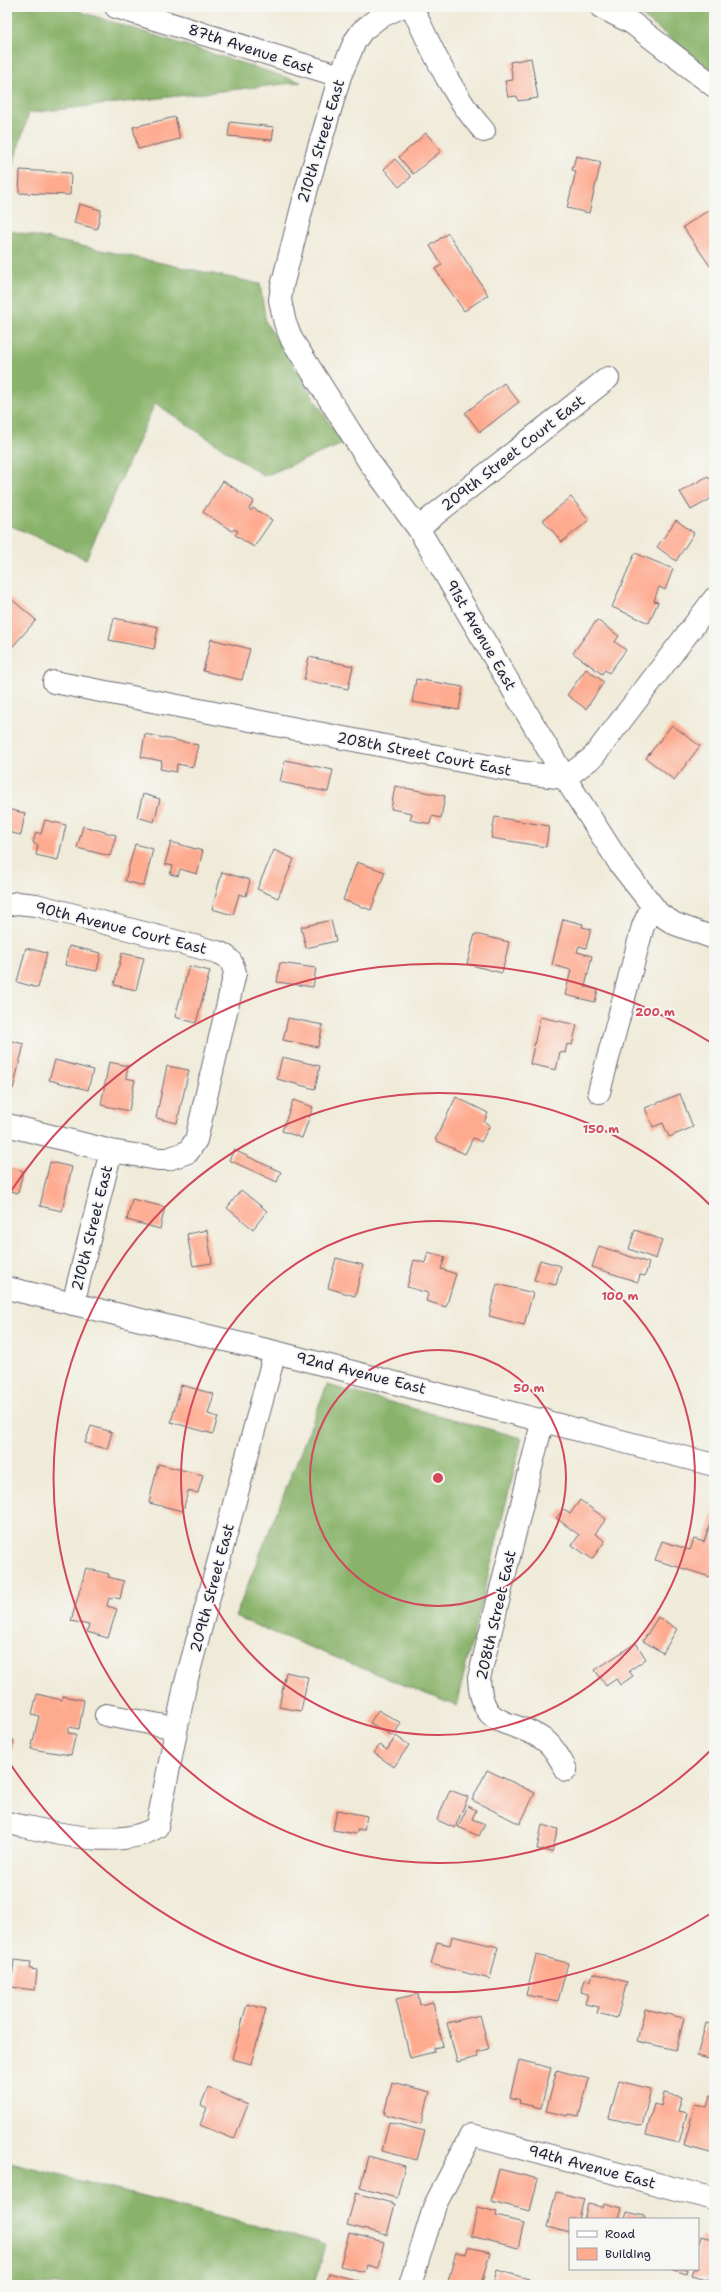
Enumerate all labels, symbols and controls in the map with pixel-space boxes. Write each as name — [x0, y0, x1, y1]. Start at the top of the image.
street label: 87th Avenue East — [186, 19, 316, 79]
street label: 210th Street East — [293, 77, 349, 205]
street label: 209th Street Court East — [437, 391, 589, 515]
street label: 91st Avenue East — [441, 576, 521, 694]
street label: 208th Street Court East — [335, 727, 513, 781]
street label: 90th Avenue Court East — [33, 897, 209, 959]
text: 200 m — [635, 1004, 675, 1020]
text: 150 m — [583, 1121, 619, 1137]
street label: 210th Street East — [67, 1163, 117, 1293]
text: 100 m — [602, 1288, 639, 1304]
street label: 92nd Avenue East — [294, 1347, 428, 1399]
text: 50 m — [514, 1380, 545, 1396]
centre of rings — [431, 1471, 445, 1485]
street label: 209th Street East — [185, 1521, 239, 1655]
street label: 208th Street East — [471, 1548, 521, 1682]
street label: 94th Avenue East — [526, 2140, 658, 2194]
legend — [569, 2218, 699, 2270]
text: Road — [605, 2226, 636, 2242]
text: Building — [605, 2246, 651, 2262]

